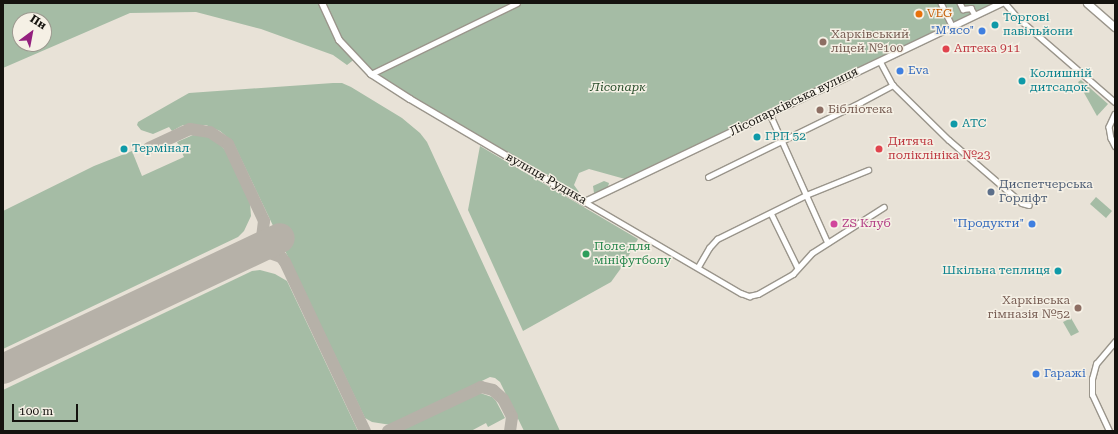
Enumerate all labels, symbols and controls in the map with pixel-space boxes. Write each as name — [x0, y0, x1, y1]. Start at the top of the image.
place label: VEG — [927, 7, 952, 21]
marker: VEG — [914, 9, 924, 19]
place label: Торгові павільйони — [1003, 11, 1073, 39]
north arrow — [12, 12, 52, 52]
text: Пн — [28, 12, 49, 32]
marker: Торгові павільйони — [990, 20, 1000, 30]
place label: "М'ясо" — [931, 24, 974, 38]
marker: "М'ясо" — [977, 26, 987, 36]
place label: Харківський ліцей №100 — [831, 28, 909, 56]
marker: Харківський ліцей №100 — [818, 37, 828, 47]
place label: Аптека 911 — [954, 42, 1020, 56]
marker: Аптека 911 — [941, 44, 951, 54]
place label: Eva — [908, 64, 929, 78]
street label: Лісопарківська вулиця — [727, 65, 861, 139]
marker: Eva — [895, 66, 905, 76]
place label: Колишній дитсадок — [1030, 67, 1092, 95]
marker: Колишній дитсадок — [1017, 76, 1027, 86]
park label: Лісопарк — [590, 81, 646, 95]
place label: Бібліотека — [828, 103, 892, 117]
marker: Бібліотека — [815, 105, 825, 115]
place label: АТС — [962, 117, 986, 131]
marker: АТС — [949, 119, 959, 129]
place label: ГРП 52 — [765, 130, 806, 144]
marker: ГРП 52 — [752, 132, 762, 142]
place label: Дитяча поліклініка №23 — [888, 135, 991, 163]
place label: Термінал — [132, 142, 189, 156]
marker: Дитяча поліклініка №23 — [873, 143, 885, 155]
marker: Термінал — [119, 144, 129, 154]
street label: вулиця Рудика — [503, 150, 589, 208]
place label: Диспетчерська Горліфт — [999, 178, 1093, 206]
marker: Диспетчерська Горліфт — [986, 187, 996, 197]
place label: ZS Клуб — [842, 217, 891, 231]
place label: "Продукти" — [953, 217, 1024, 231]
marker: ZS Клуб — [829, 219, 839, 229]
marker: "Продукти" — [1027, 219, 1037, 229]
place label: Поле для мініфутболу — [594, 240, 671, 268]
marker: Поле для мініфутболу — [581, 249, 591, 259]
place label: Шкільна теплиця — [942, 264, 1050, 278]
marker: Шкільна теплиця — [1053, 266, 1063, 276]
place label: Харківська гімназія №52 — [987, 294, 1070, 322]
marker: Харківська гімназія №52 — [1073, 303, 1083, 313]
place label: Гаражі — [1044, 367, 1086, 381]
marker: Гаражі — [1031, 369, 1041, 379]
scale bar — [14, 396, 80, 422]
text: 100 m — [19, 404, 53, 418]

